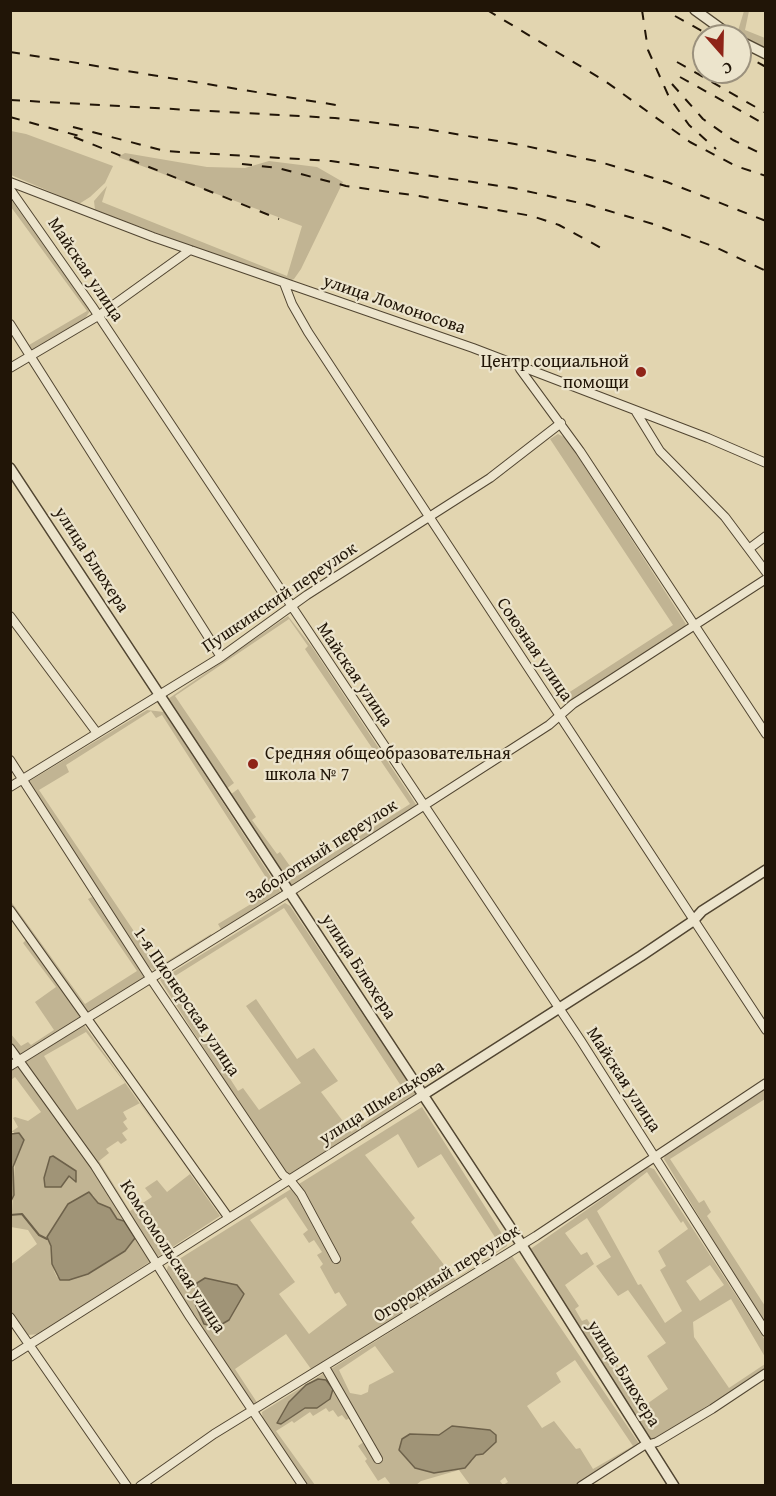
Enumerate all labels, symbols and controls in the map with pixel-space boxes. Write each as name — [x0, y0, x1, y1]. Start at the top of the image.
north arrow — [692, 24, 752, 84]
text: С — [719, 56, 736, 82]
street label: Майская улица — [42, 214, 128, 326]
street label: улица Ломоносова — [320, 270, 468, 340]
place label: Центр социальной помощи — [481, 351, 629, 394]
marker: Центр социальной помощи — [634, 365, 648, 379]
street label: улица Блюхера — [49, 503, 133, 617]
street label: Пушкинский переулок — [198, 538, 362, 658]
street label: Союзная улица — [491, 594, 577, 706]
street label: Майская улица — [311, 619, 397, 731]
place label: Средняя общеобразовательная школа № 7 — [265, 743, 511, 786]
marker: Средняя общеобразовательная школа № 7 — [246, 757, 260, 771]
street label: Заболотный переулок — [242, 795, 402, 909]
street label: улица Блюхера — [316, 910, 400, 1024]
street label: 1-я Пионерская улица — [128, 923, 244, 1081]
street label: Майская улица — [581, 1023, 665, 1137]
street label: улица Шмелькова — [316, 1056, 448, 1150]
street label: Комсомольская улица — [114, 1176, 230, 1338]
street label: Огородный переулок — [370, 1220, 524, 1328]
street label: улица Блюхера — [582, 1317, 664, 1431]

